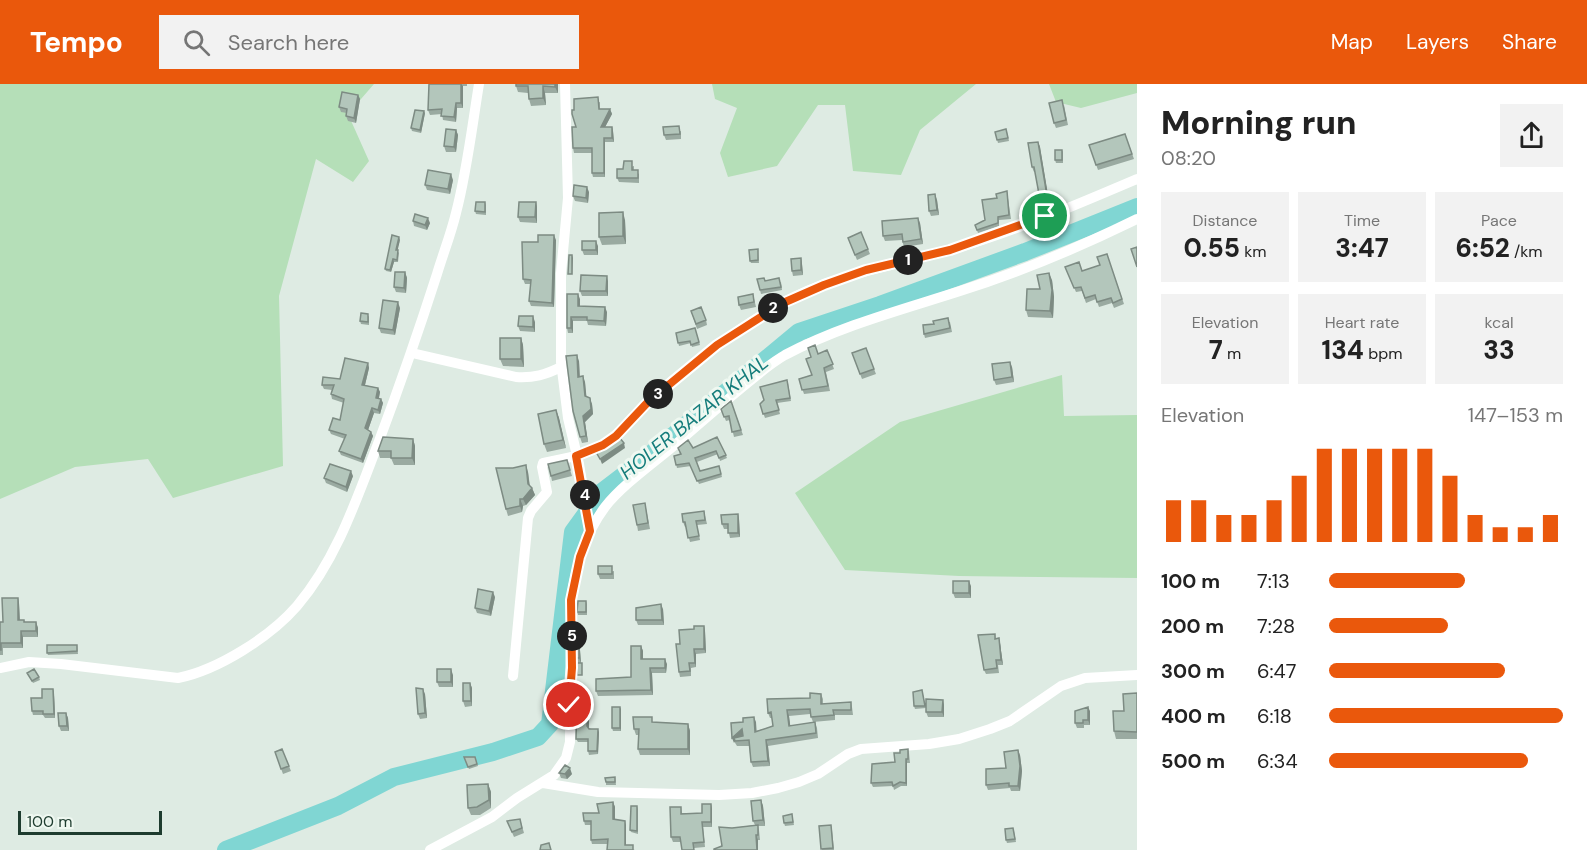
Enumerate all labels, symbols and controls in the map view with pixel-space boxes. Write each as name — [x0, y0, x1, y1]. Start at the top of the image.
search box — [159, 15, 579, 69]
text: Tempo — [30, 24, 123, 61]
icon: search — [180, 26, 213, 59]
text: Search here — [228, 28, 349, 57]
text: Map — [1331, 28, 1373, 56]
text: Layers — [1406, 28, 1469, 56]
text: Share — [1502, 28, 1557, 56]
text: Morning run — [1161, 101, 1356, 144]
button: share — [1500, 104, 1563, 167]
text: 08:20 — [1161, 145, 1216, 171]
pin — [1019, 190, 1070, 241]
icon: arrive — [1028, 199, 1061, 232]
text: Distance — [1193, 210, 1257, 231]
text: Time — [1344, 210, 1380, 231]
text: Pace — [1481, 210, 1517, 231]
text: 0.55 — [1184, 231, 1240, 265]
text: 3:47 — [1335, 231, 1389, 265]
text: 6:52 — [1455, 231, 1510, 265]
text: km — [1240, 241, 1267, 262]
text: /km — [1510, 241, 1543, 262]
pin: 1 — [893, 245, 923, 275]
text: 1 — [905, 249, 911, 270]
pin: 2 — [758, 293, 788, 323]
text: 2 — [768, 297, 778, 318]
text: Elevation — [1192, 312, 1258, 333]
text: Heart rate — [1325, 312, 1399, 333]
text: kcal — [1485, 312, 1513, 333]
text: 7 — [1209, 333, 1223, 367]
text: 134 — [1322, 333, 1364, 367]
text: 33 — [1483, 333, 1515, 367]
text: m — [1223, 343, 1241, 364]
text: bpm — [1364, 343, 1402, 364]
water label: HOLER BAZAR KHAL — [614, 349, 774, 485]
pin: 3 — [643, 379, 673, 409]
text: 3 — [653, 383, 663, 404]
text: Elevation — [1161, 402, 1244, 428]
text: 147–153 m — [1468, 402, 1563, 428]
pin: 4 — [570, 480, 600, 510]
text: 4 — [580, 484, 590, 505]
text: 100 m — [1161, 568, 1220, 594]
text: 7:13 — [1257, 568, 1290, 594]
text: 200 m — [1161, 613, 1224, 639]
text: 7:28 — [1257, 613, 1295, 639]
pin: 5 — [557, 621, 587, 651]
text: 5 — [567, 625, 577, 646]
text: 300 m — [1161, 658, 1225, 684]
text: 6:47 — [1257, 658, 1296, 684]
pin — [543, 679, 594, 730]
icon: check — [552, 688, 585, 721]
text: 400 m — [1161, 703, 1226, 729]
text: 6:18 — [1257, 703, 1292, 729]
text: 500 m — [1161, 748, 1225, 774]
text: 6:34 — [1257, 748, 1298, 774]
scale bar — [18, 808, 162, 836]
text: 100 m — [27, 811, 72, 832]

